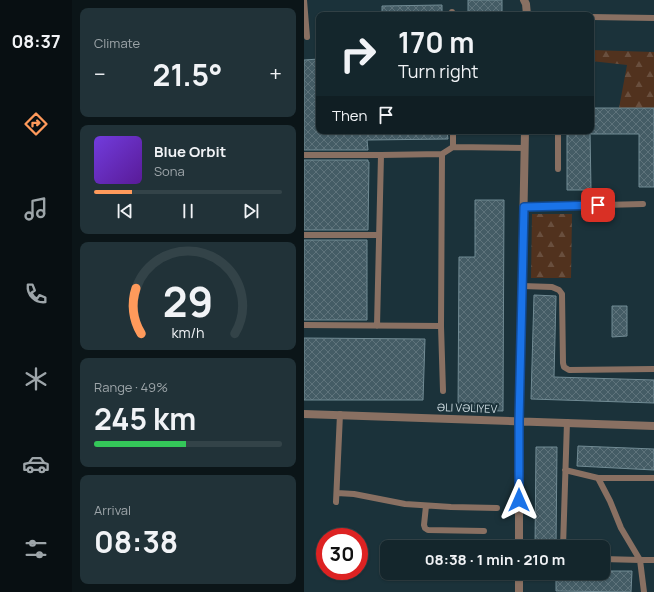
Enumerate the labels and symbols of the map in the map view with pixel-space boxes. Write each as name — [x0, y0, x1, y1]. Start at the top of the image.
pin — [581, 188, 615, 222]
street label: ƏLI VƏLIYEV — [437, 399, 498, 416]
position arrow — [498, 479, 540, 521]
speed limit sign: 30 — [316, 528, 368, 580]

